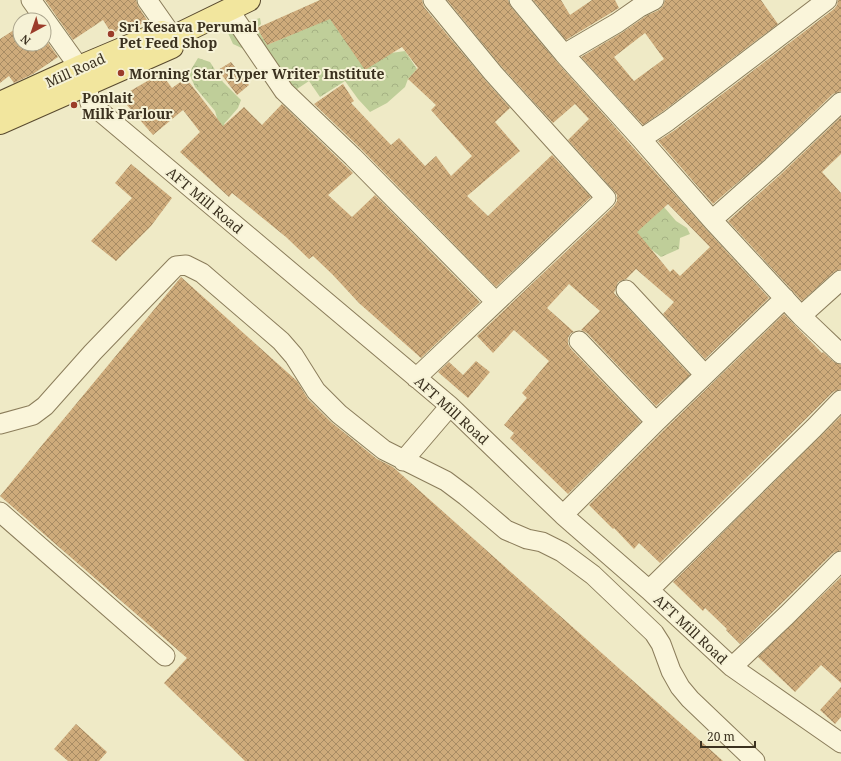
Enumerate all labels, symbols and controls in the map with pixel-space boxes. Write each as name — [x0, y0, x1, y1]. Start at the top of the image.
north arrow — [12, 12, 52, 52]
place label: Sri Kesava Perumal Pet Feed Shop — [119, 17, 257, 52]
marker: Sri Kesava Perumal Pet Feed Shop — [106, 29, 116, 39]
text: N — [17, 31, 33, 49]
street label: Mill Road — [42, 48, 108, 92]
place label: Morning Star Typer Writer Institute — [129, 64, 385, 83]
marker: Morning Star Typer Writer Institute — [116, 68, 126, 78]
place label: Ponlait Milk Parlour — [82, 88, 173, 123]
marker: Ponlait Milk Parlour — [69, 100, 79, 110]
street label: AFT Mill Road — [163, 163, 247, 238]
street label: AFT Mill Road — [411, 371, 494, 449]
street label: AFT Mill Road — [650, 590, 732, 668]
scale bar — [701, 723, 755, 749]
text: 20 m — [707, 728, 735, 745]

